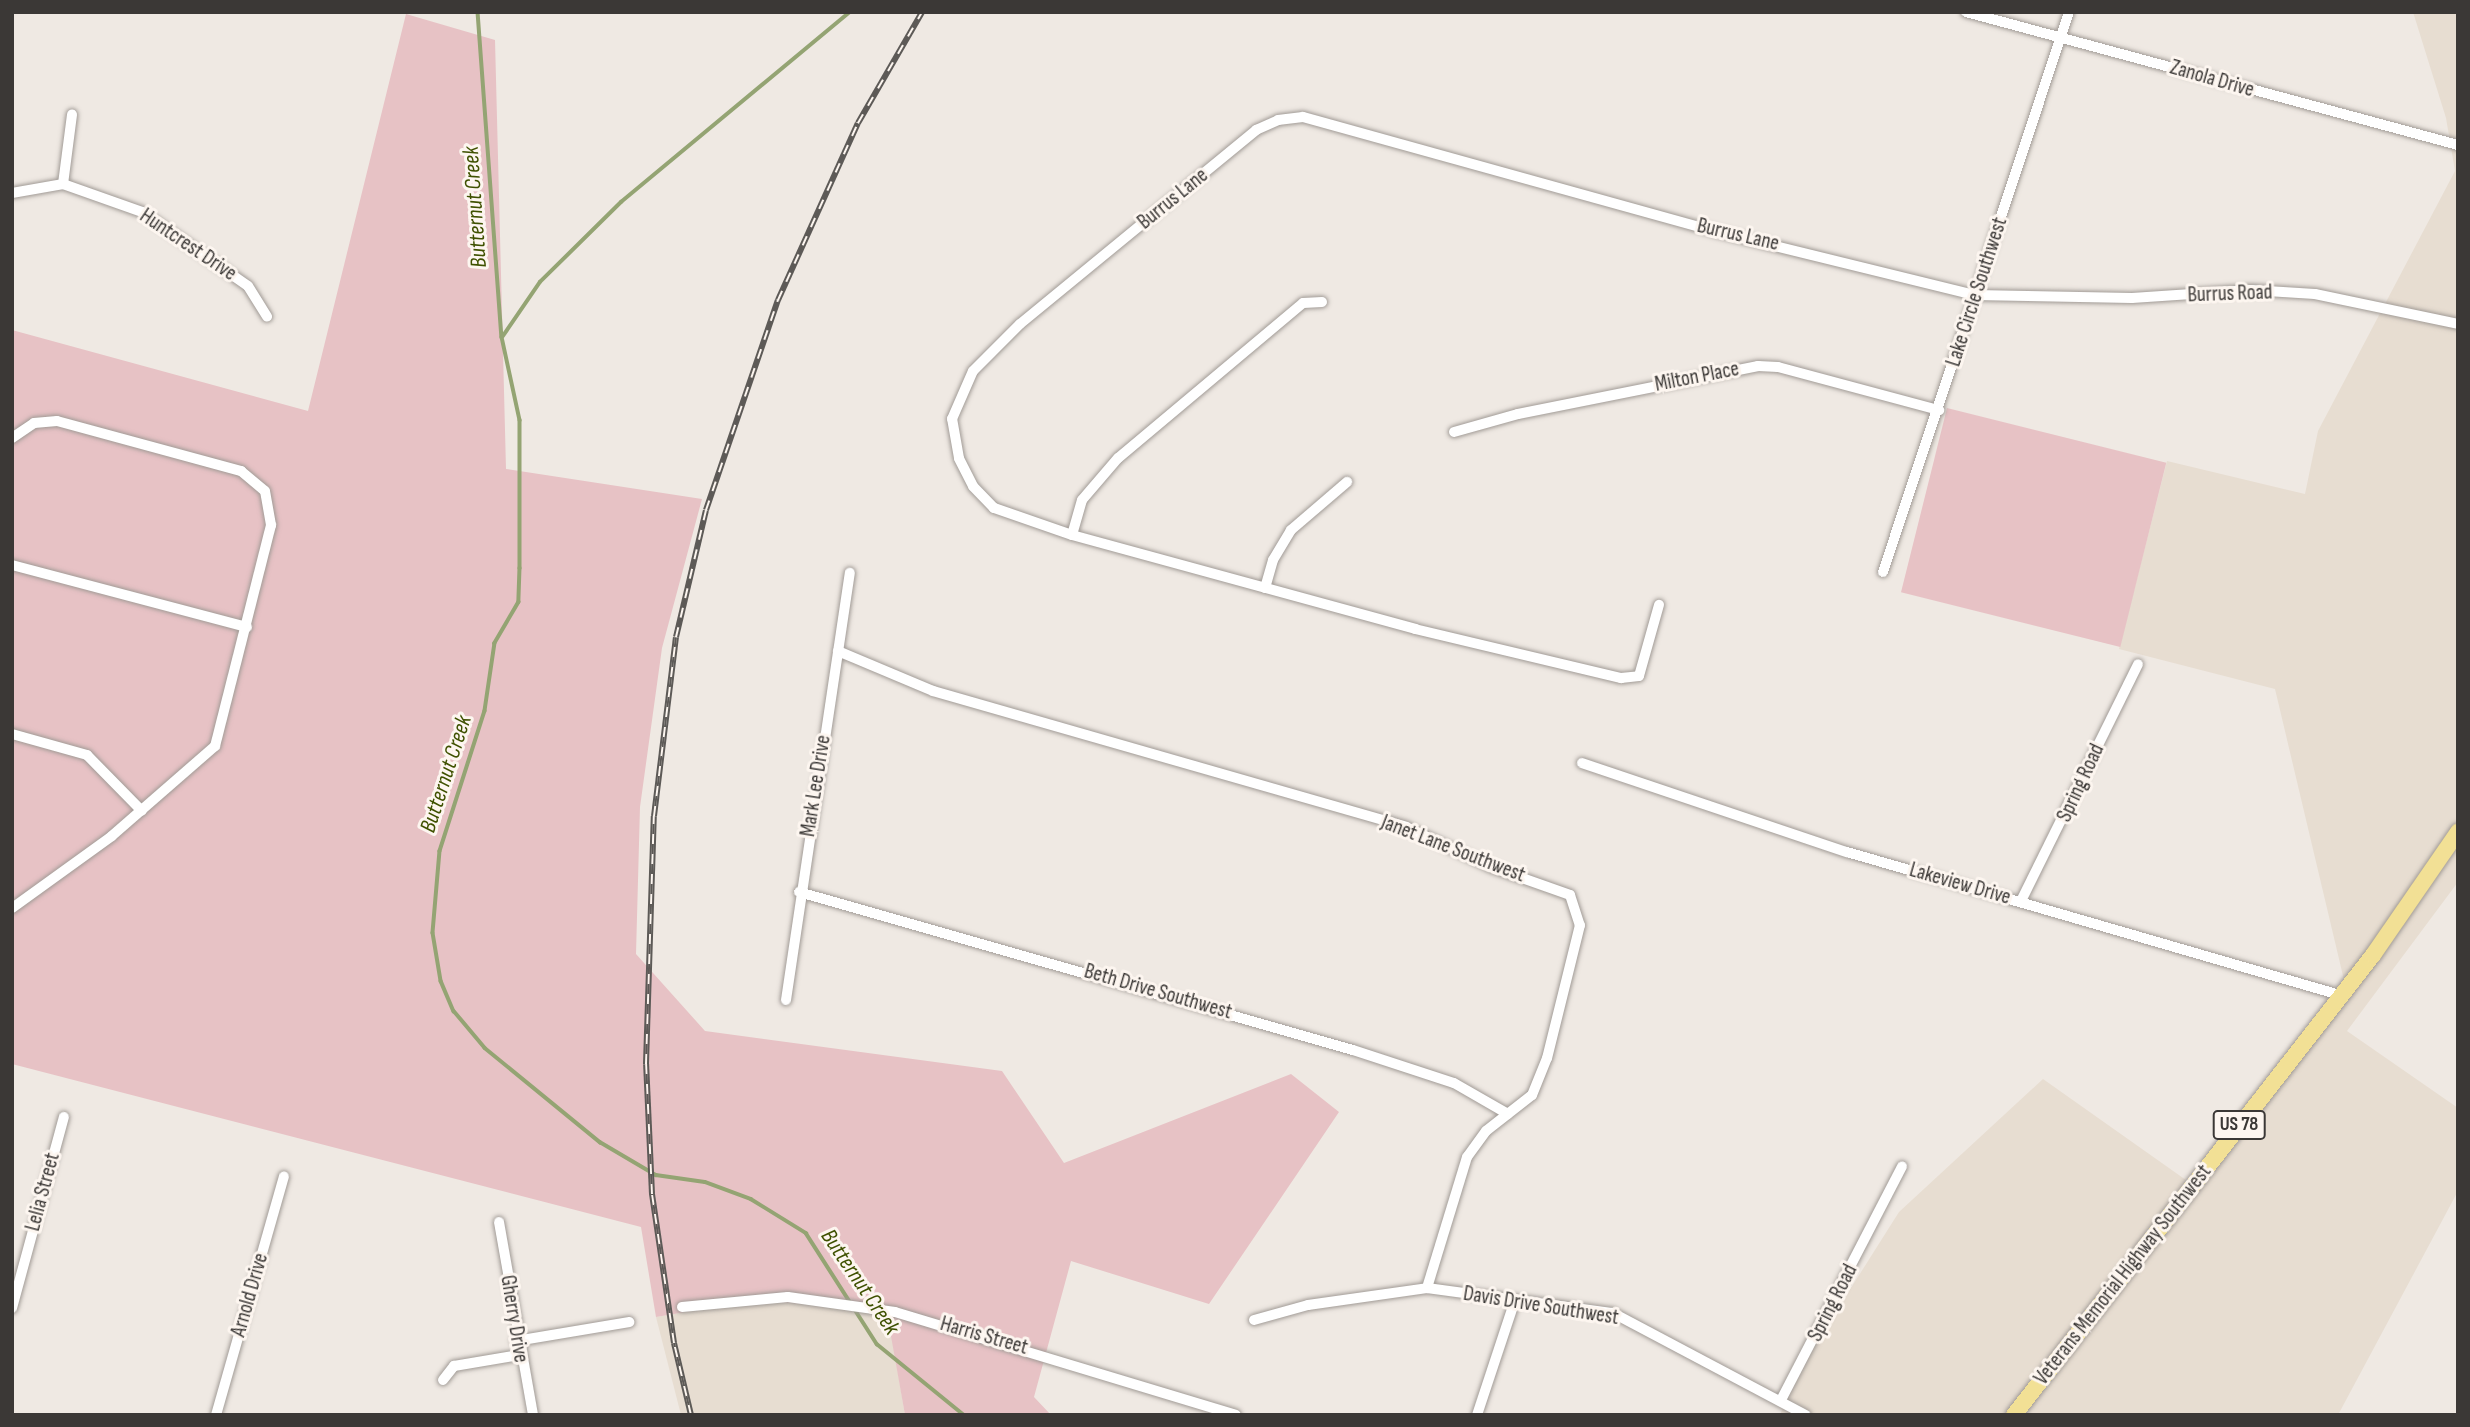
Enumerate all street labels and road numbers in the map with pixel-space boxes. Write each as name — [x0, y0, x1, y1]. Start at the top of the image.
street label: Zanola Drive — [2167, 55, 2257, 103]
street label: Burrus Lane — [1133, 163, 1213, 235]
street label: Huntcrest Drive — [135, 203, 241, 287]
street label: Burrus Lane — [1695, 213, 1781, 257]
street label: Lake Circle Southwest — [1941, 214, 2013, 370]
street label: Burrus Road — [2187, 280, 2273, 308]
street label: Milton Place — [1653, 357, 1741, 397]
street label: Mark Lee Drive — [796, 733, 836, 839]
street label: Spring Road — [2052, 740, 2110, 826]
street label: Janet Lane Southwest — [1377, 810, 1529, 888]
street label: Lakeview Drive — [1907, 858, 2013, 910]
street label: Beth Drive Southwest — [1081, 959, 1235, 1025]
road number: US 78 — [2211, 1110, 2267, 1140]
street label: Lelia Street — [20, 1150, 66, 1234]
street label: Veterans Memorial Highway Southwest — [2029, 1160, 2217, 1390]
street label: Arnold Drive — [226, 1250, 274, 1340]
street label: Spring Road — [1803, 1260, 1863, 1346]
street label: Gherry Drive — [495, 1273, 533, 1365]
street label: Davis Drive Southwest — [1461, 1281, 1621, 1331]
street label: Harris Street — [937, 1311, 1031, 1361]

